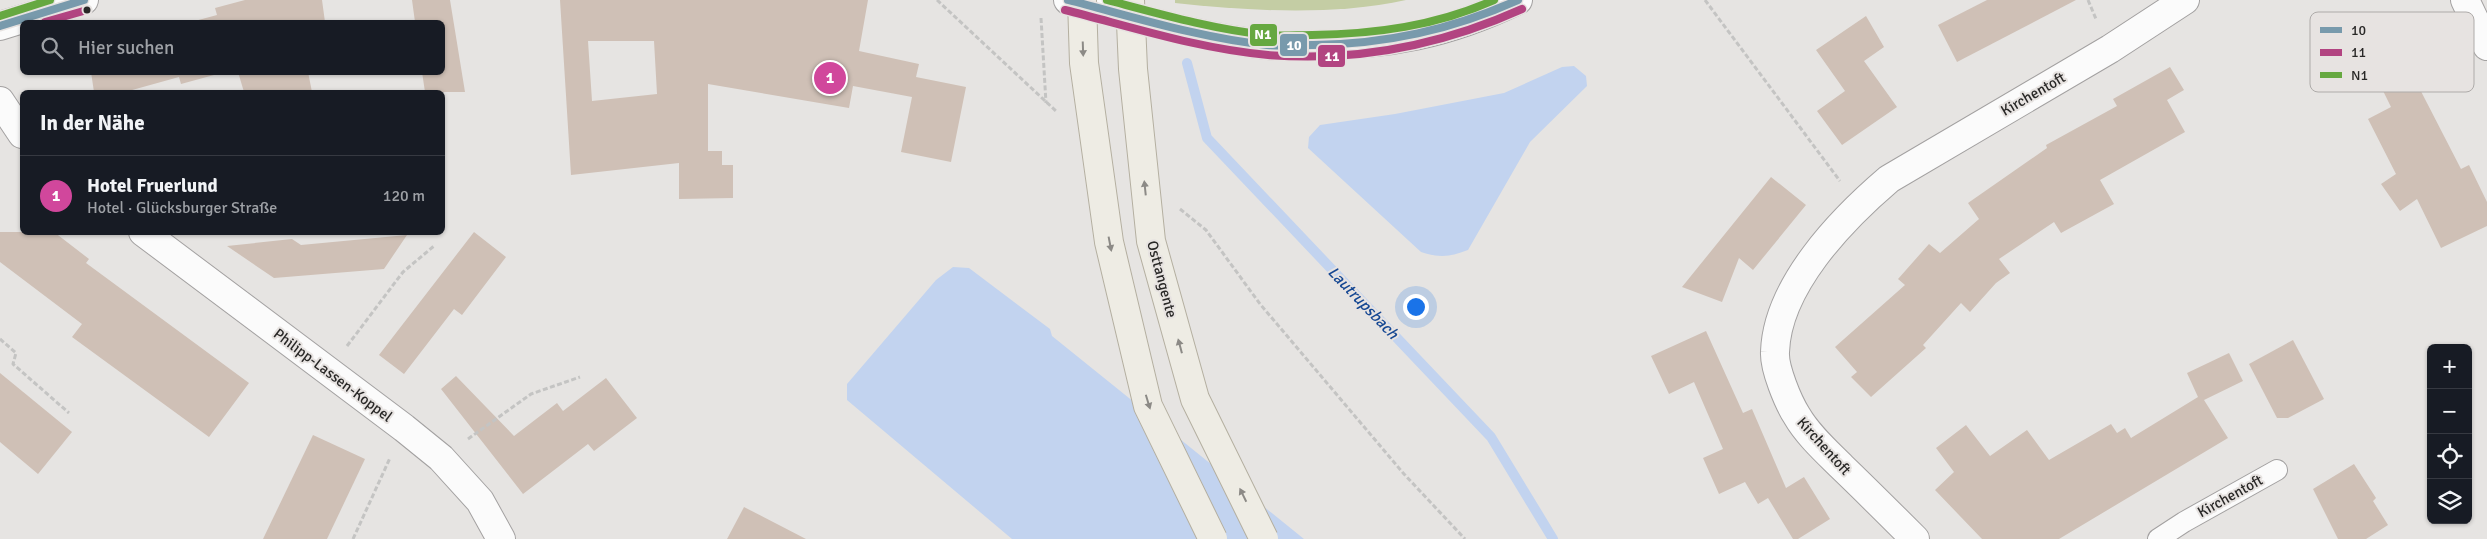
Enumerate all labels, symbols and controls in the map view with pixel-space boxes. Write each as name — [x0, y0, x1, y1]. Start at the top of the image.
unlabelled marker — [82, 5, 92, 15]
legend — [2310, 12, 2474, 92]
search box — [20, 20, 445, 75]
text: 10 — [2351, 22, 2366, 39]
line badge: N1 — [1249, 23, 1278, 47]
text: N1 — [1254, 26, 1272, 43]
line badge: 10 — [1279, 33, 1308, 57]
icon: search — [38, 34, 66, 62]
text: Hier suchen — [78, 36, 174, 60]
text: 10 — [1286, 37, 1302, 54]
one-way arrow — [1080, 41, 1088, 57]
line badge: 11 — [1317, 44, 1346, 68]
text: 11 — [2351, 44, 2366, 61]
text: 11 — [1324, 48, 1340, 65]
pin: 1 — [814, 59, 846, 97]
text: N1 — [2351, 67, 2368, 84]
street label: Kirchentoft — [1997, 68, 2069, 120]
text: In der Nähe — [40, 110, 145, 136]
text: Hotel Fruerlund — [87, 174, 218, 198]
one-way arrow — [1141, 180, 1149, 196]
text: 1 — [52, 186, 60, 206]
text: 120 m — [383, 186, 425, 206]
text: Hotel · Glücksburger Straße — [87, 198, 277, 218]
one-way arrow — [1106, 237, 1114, 253]
street label: Osttangente — [1143, 239, 1181, 319]
water label: Lautrupsbach — [1323, 262, 1404, 345]
your location — [1403, 294, 1429, 320]
street label: Philipp-Lassen-Koppel — [270, 324, 396, 426]
one-way arrow — [1176, 339, 1184, 354]
map controls — [2427, 344, 2472, 524]
button: + — [2427, 344, 2472, 389]
button: − — [2427, 389, 2472, 434]
one-way arrow — [1144, 395, 1152, 410]
street label: Kirchentoft — [1793, 413, 1855, 479]
button: locate — [2427, 434, 2472, 479]
street label: Kirchentoft — [2194, 471, 2266, 521]
button: layers — [2427, 479, 2472, 524]
one-way arrow — [1238, 488, 1247, 503]

